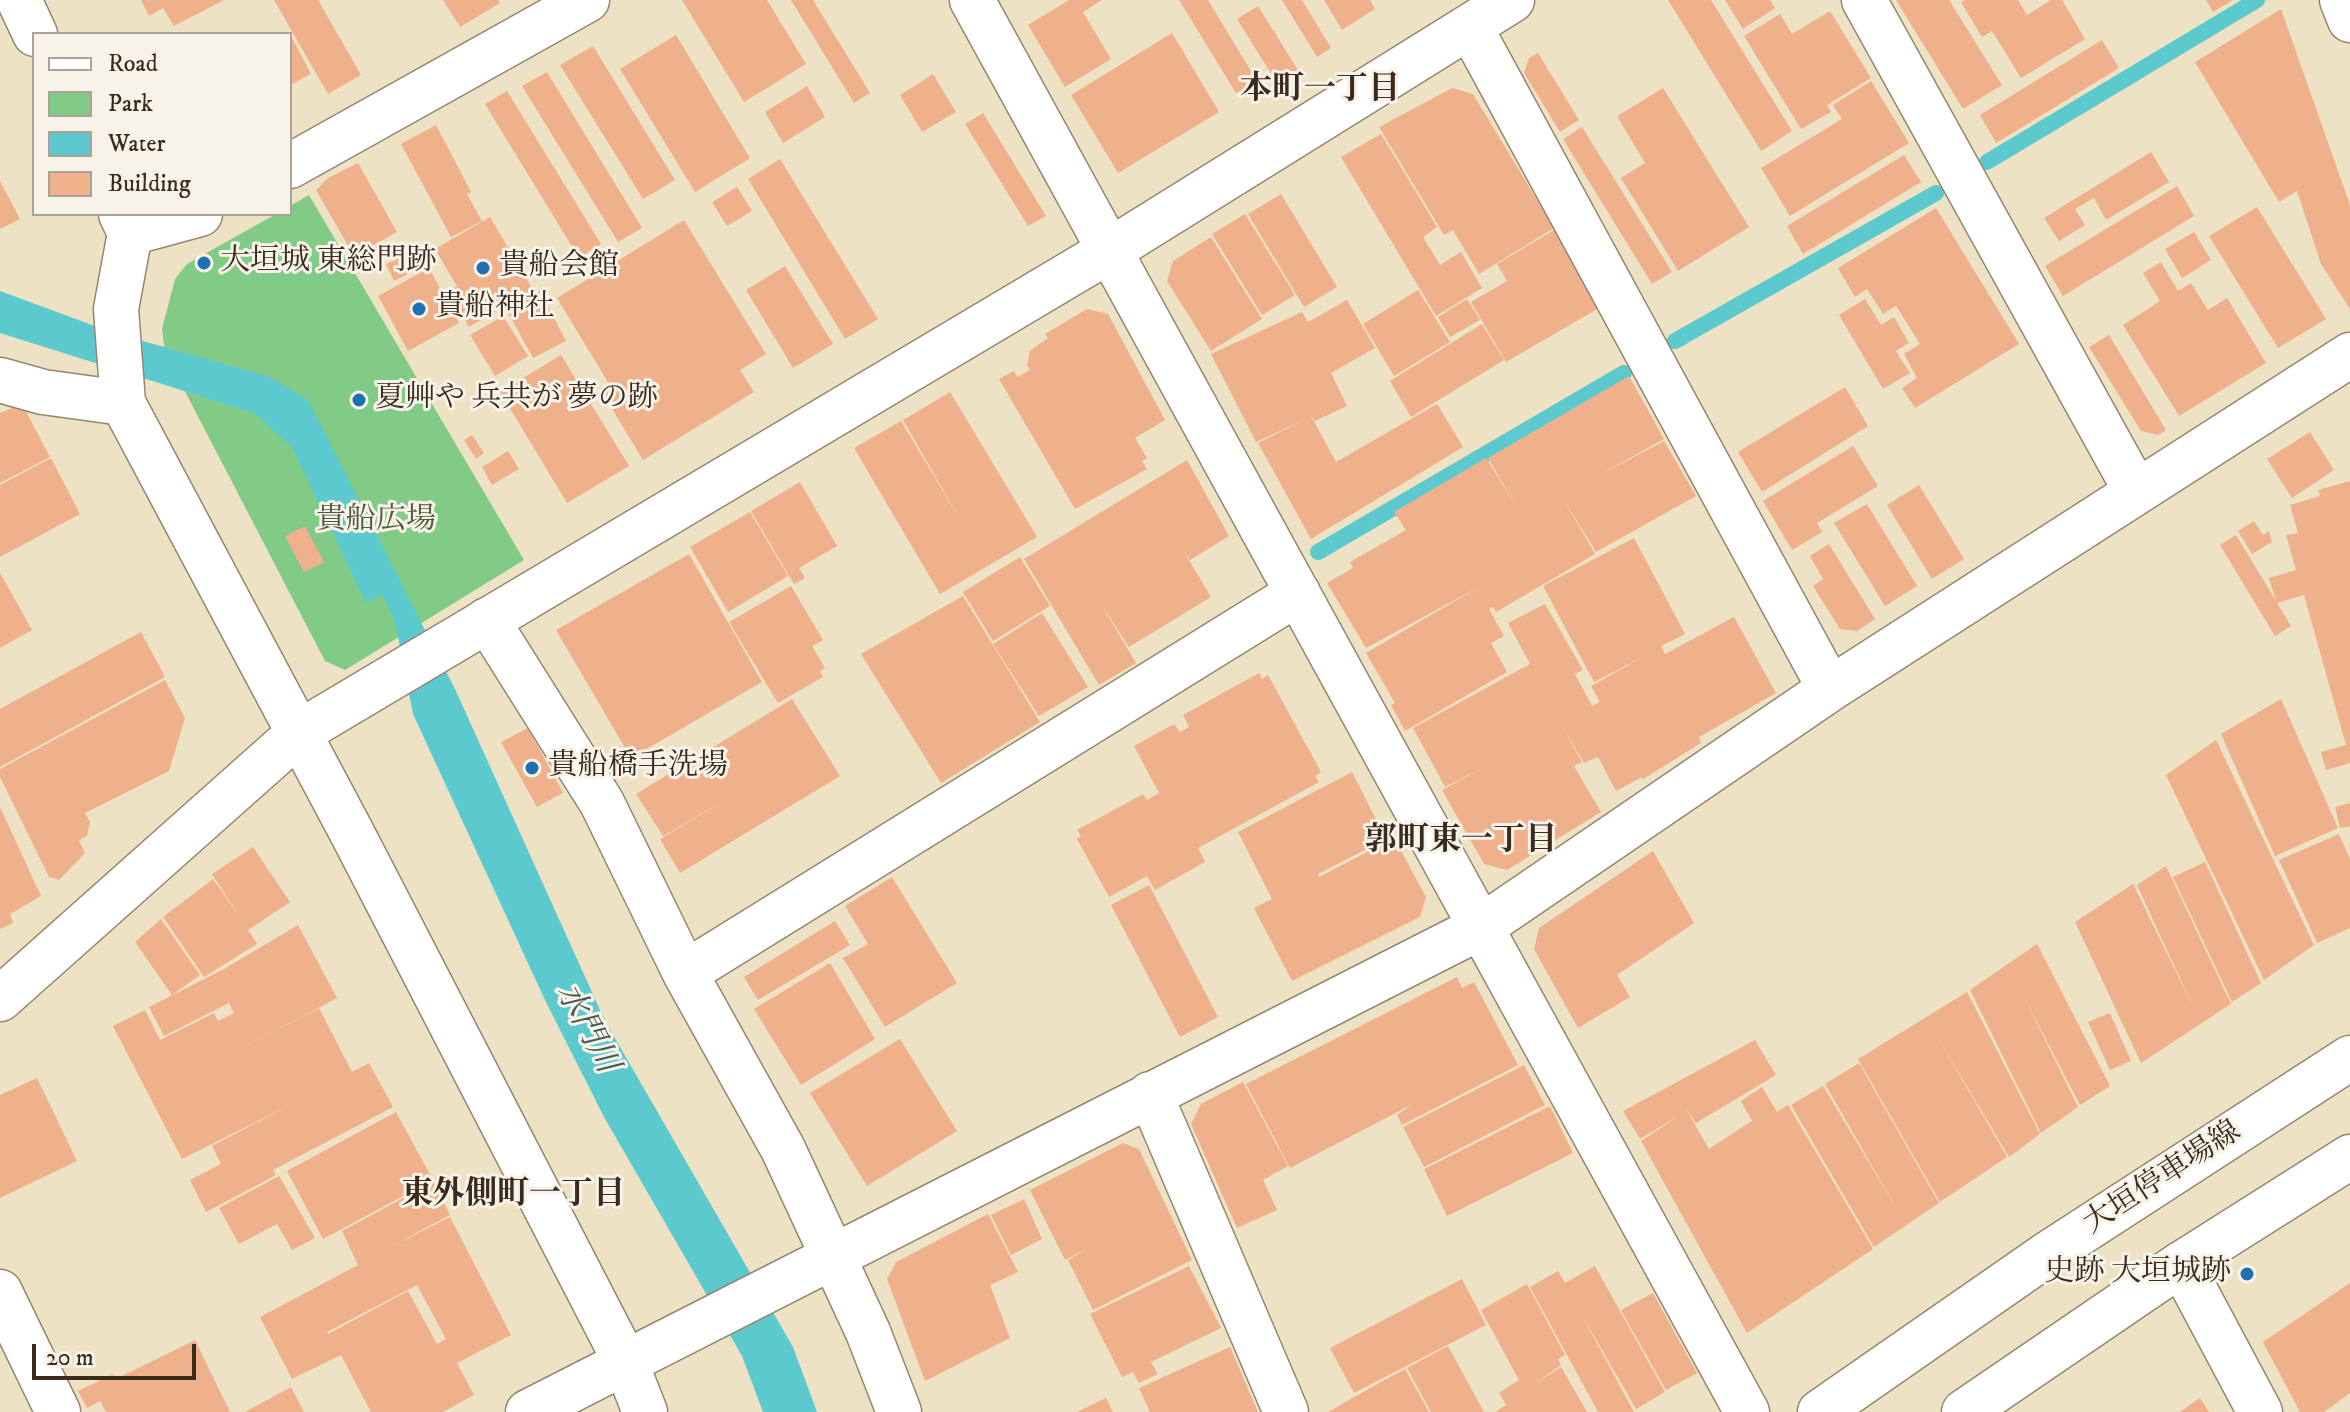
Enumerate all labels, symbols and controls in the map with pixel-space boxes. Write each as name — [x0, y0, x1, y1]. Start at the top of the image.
legend — [32, 32, 292, 216]
text: Road — [108, 49, 158, 79]
district label: 本町一丁目 — [1240, 72, 1400, 110]
text: Park — [108, 89, 153, 119]
text: Water — [108, 129, 165, 159]
text: Building — [108, 169, 191, 199]
place label: 大垣城 東総門跡 — [220, 245, 436, 281]
place label: 貴船会館 — [499, 250, 619, 286]
marker: 大垣城 東総門跡 — [195, 254, 213, 272]
marker: 貴船会館 — [474, 259, 492, 277]
place label: 貴船神社 — [435, 291, 555, 327]
marker: 貴船神社 — [410, 300, 428, 318]
place label: 夏艸や 兵共が 夢の跡 — [375, 382, 658, 418]
marker: 夏艸や 兵共が 夢の跡 — [350, 391, 368, 409]
park label: 貴船広場 — [316, 504, 436, 540]
place label: 貴船橋手洗場 — [548, 750, 728, 786]
marker: 貴船橋手洗場 — [523, 759, 541, 777]
district label: 郭町東一丁目 — [1365, 823, 1557, 861]
water label: 水門川 — [546, 978, 624, 1080]
street label: 大垣停車場線 — [2078, 1115, 2248, 1243]
district label: 東外側町一丁目 — [401, 1177, 625, 1215]
place label: 史跡 大垣城跡 — [2045, 1256, 2231, 1292]
marker: 史跡 大垣城跡 — [2238, 1265, 2256, 1283]
scale bar — [36, 1328, 200, 1378]
text: 20 m — [46, 1343, 94, 1373]

